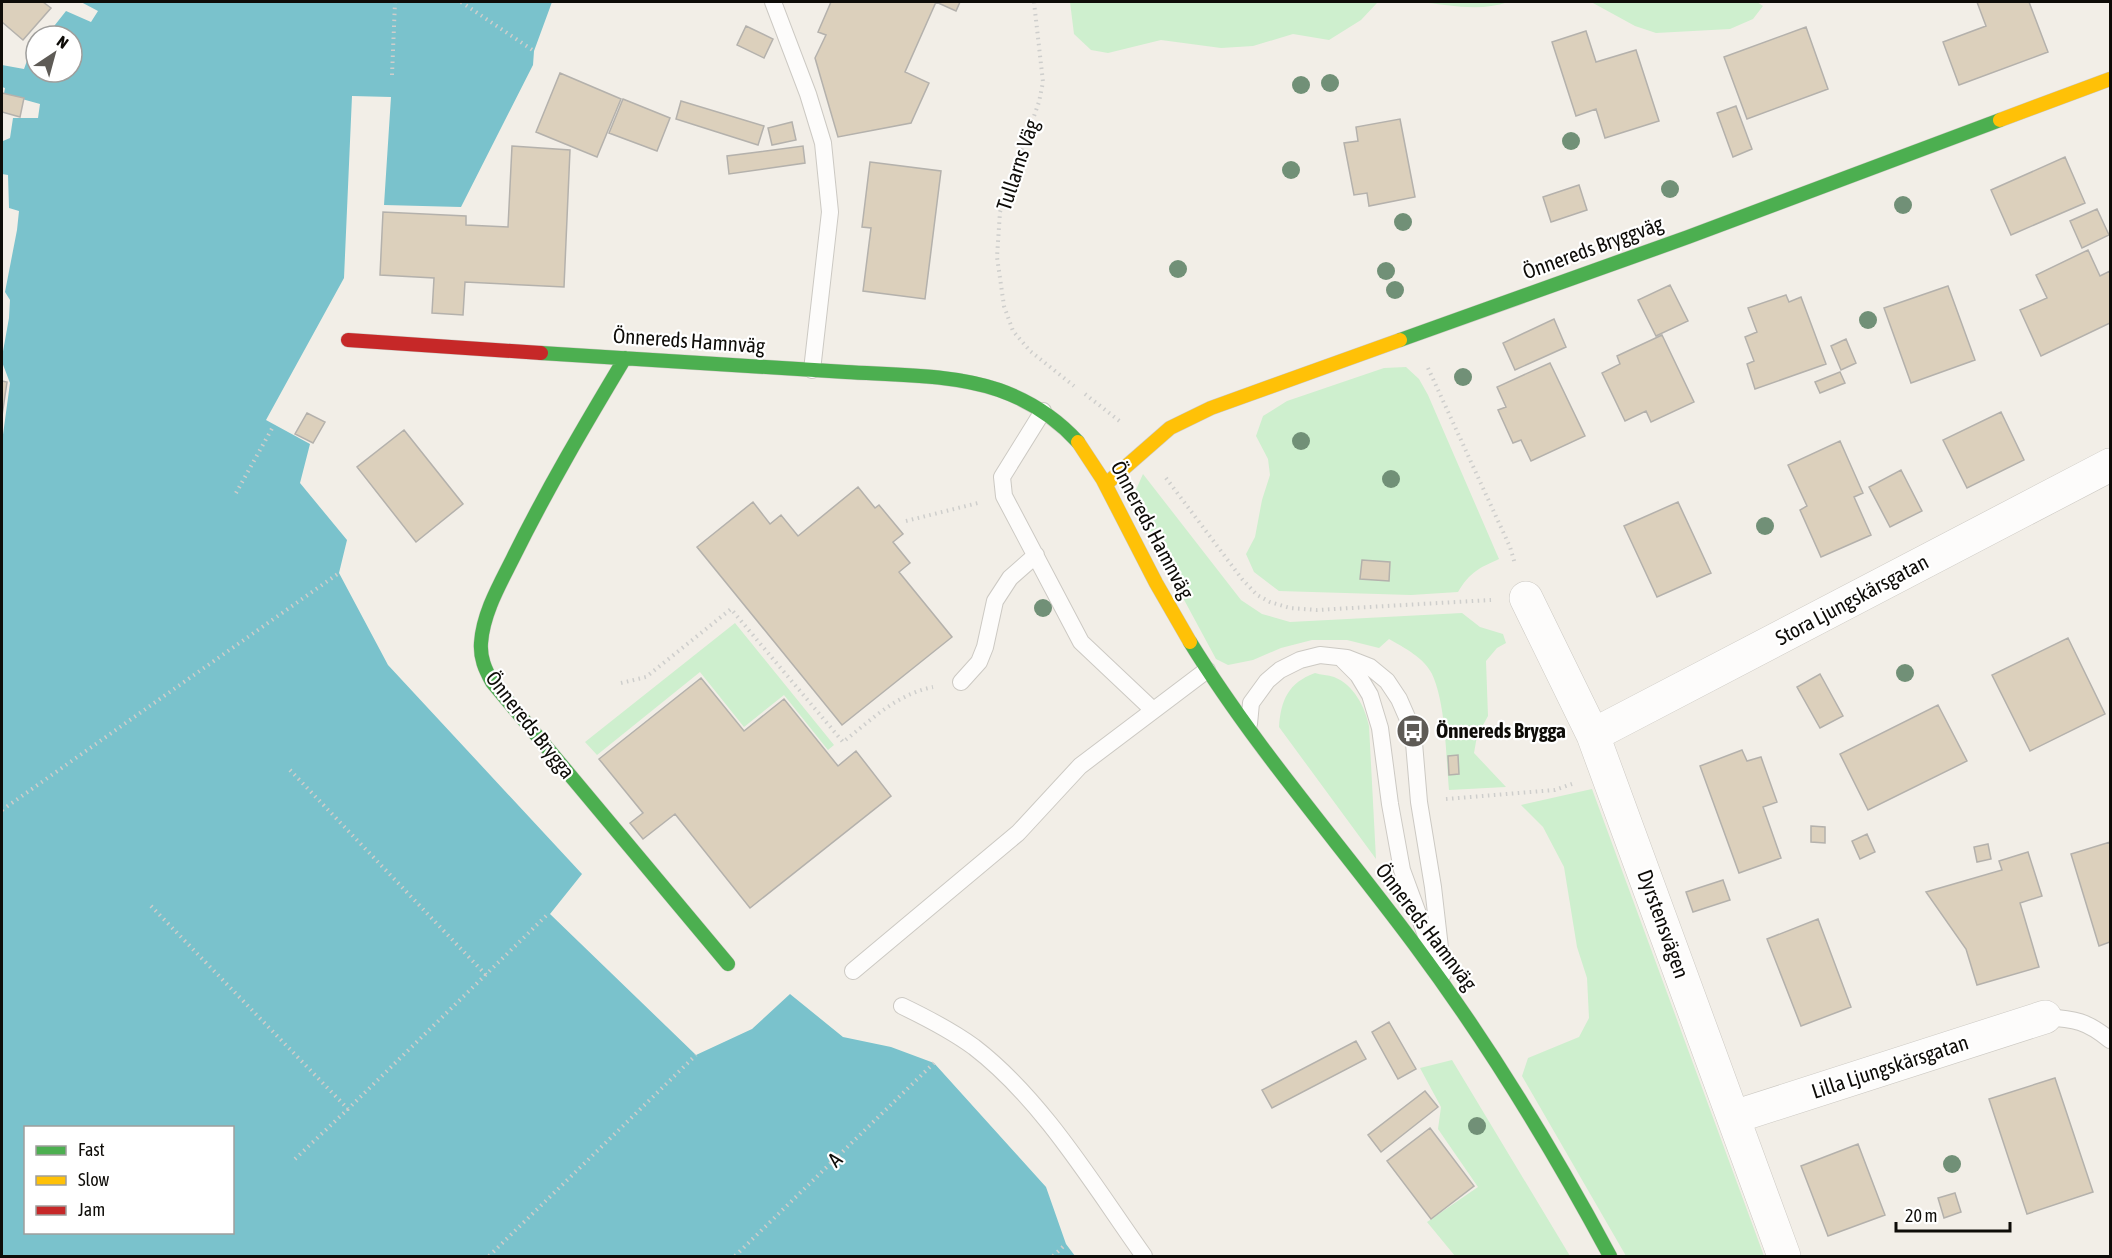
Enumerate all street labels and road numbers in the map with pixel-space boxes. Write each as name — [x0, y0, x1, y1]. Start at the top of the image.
street label: Tullarns Väg — [991, 116, 1043, 213]
street label: Önnereds Bryggväg — [1519, 211, 1666, 284]
street label: Önnereds Hamnväg — [612, 323, 766, 357]
street label: Önnereds Hamnväg — [1106, 457, 1199, 603]
street label: Stora Ljungskärsgatan — [1771, 549, 1932, 650]
street label: Önnereds Brygga — [481, 666, 580, 783]
street label: Önnereds Hamnväg — [1371, 858, 1482, 995]
street label: Dyrstensvägen — [1633, 866, 1695, 981]
street label: Lilla Ljungskärsgatan — [1808, 1029, 1971, 1103]
street label: A — [822, 1147, 847, 1171]

